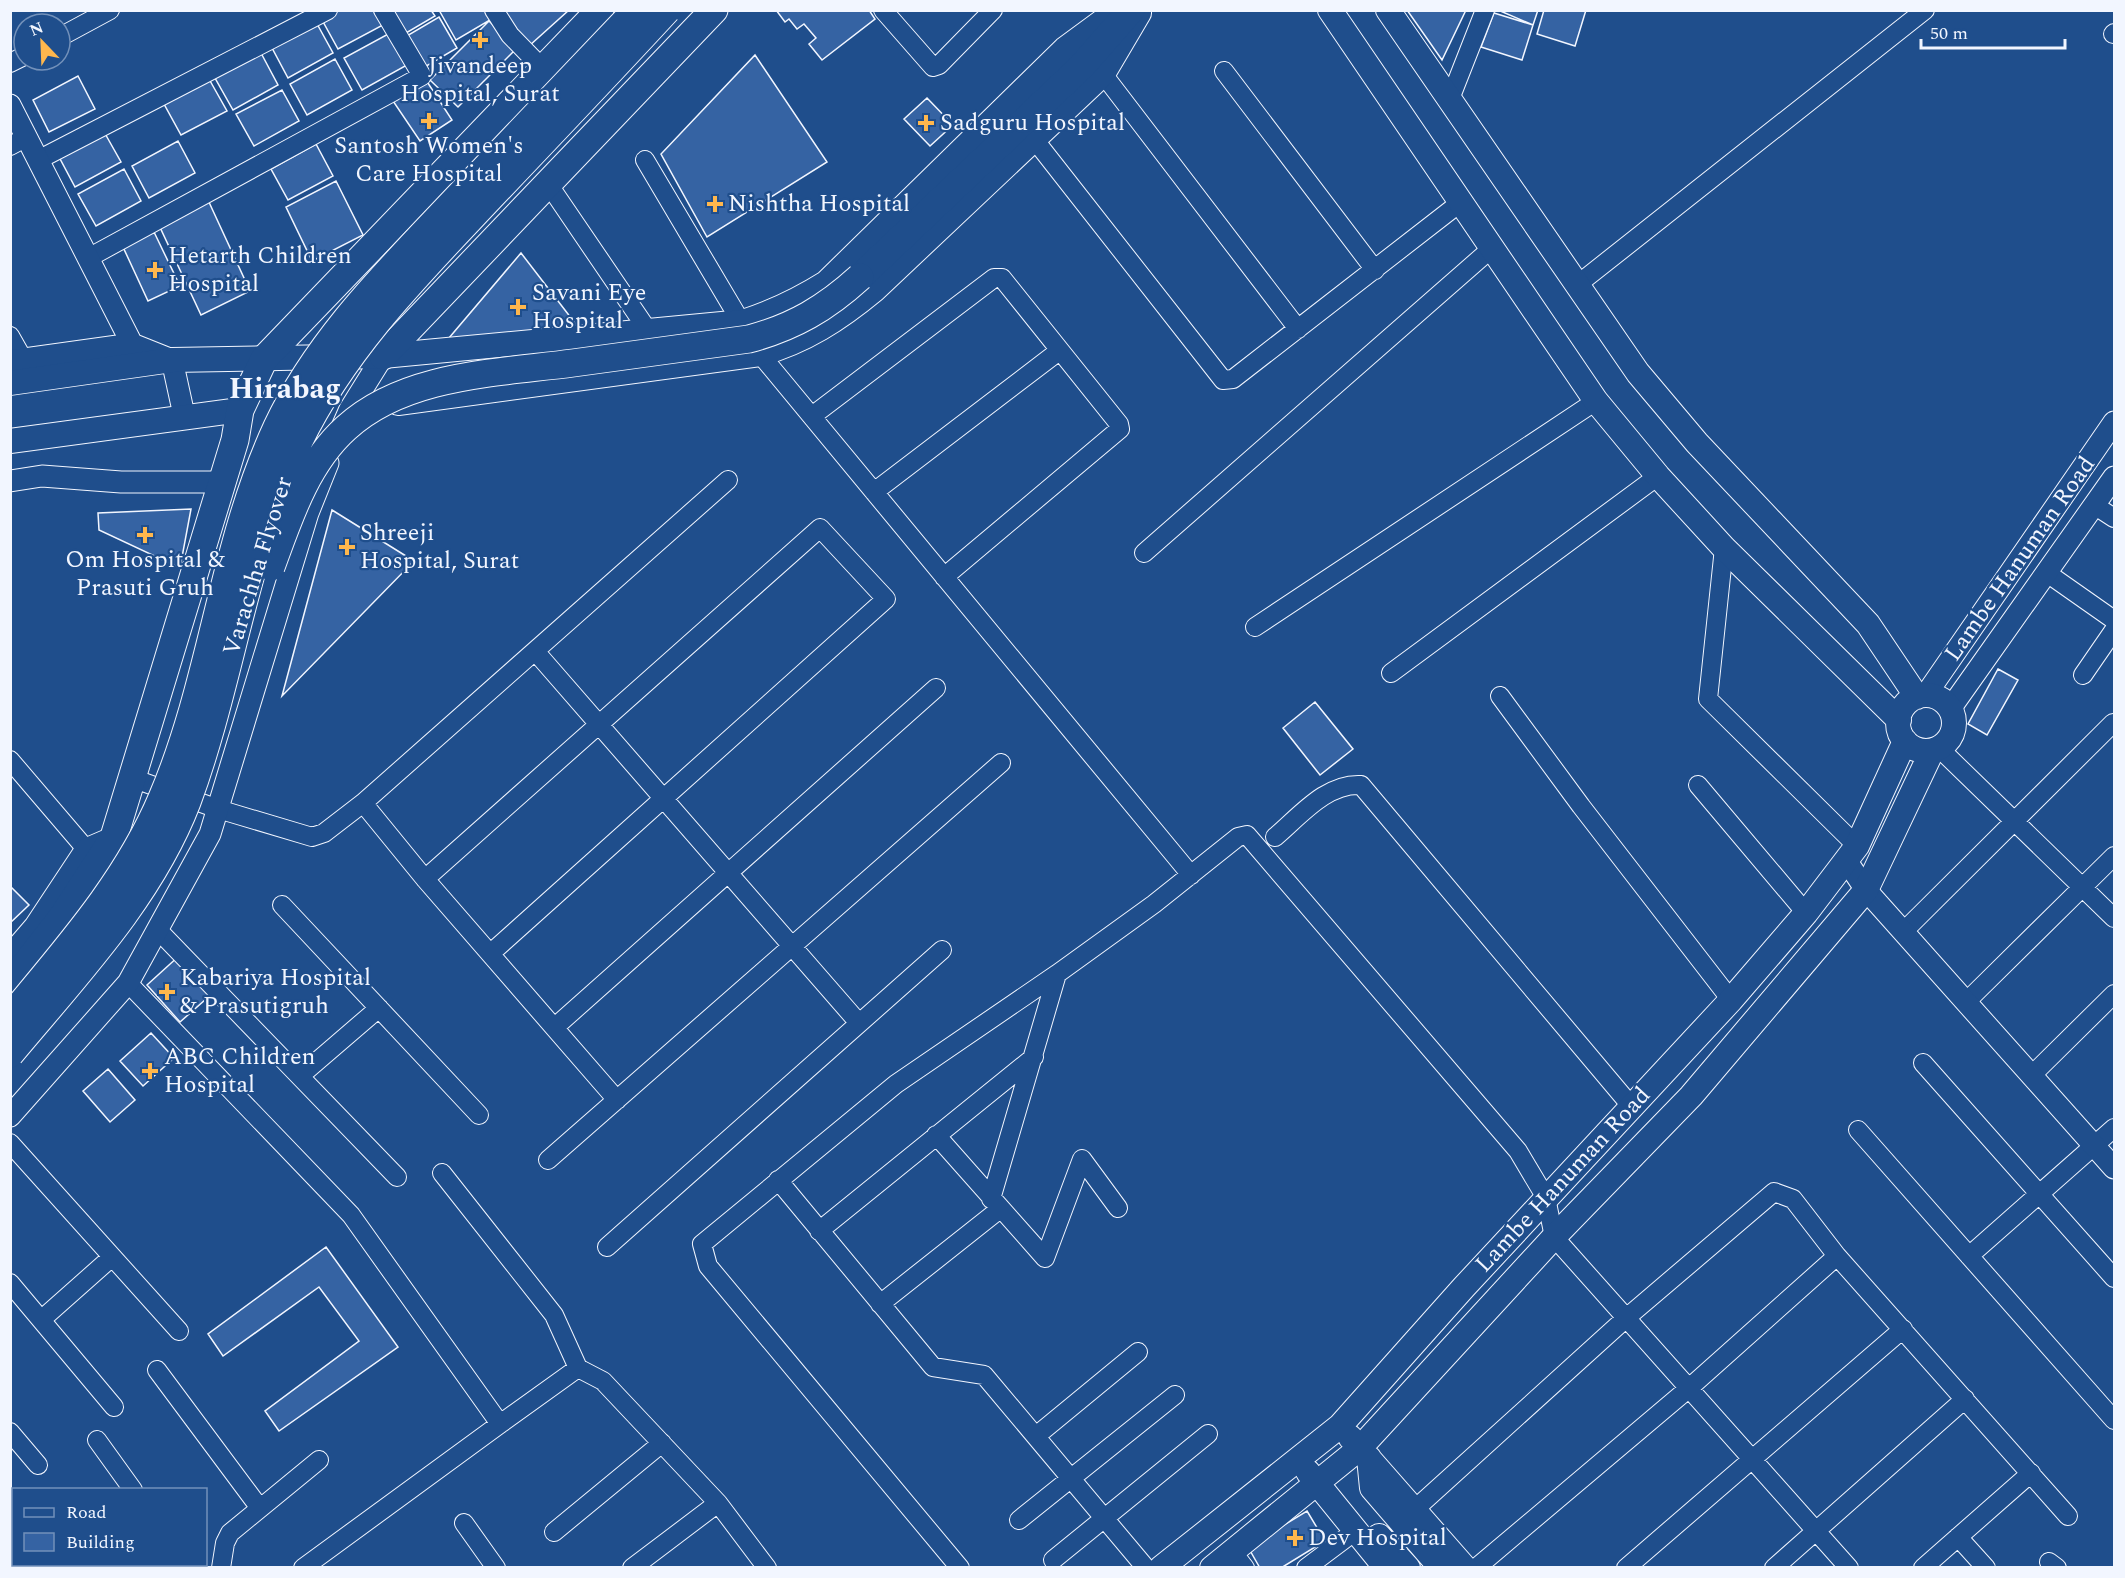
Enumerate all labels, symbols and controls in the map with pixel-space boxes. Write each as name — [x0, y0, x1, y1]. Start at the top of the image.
north arrow — [12, 12, 72, 72]
scale bar — [1921, 12, 2065, 50]
text: N — [26, 16, 47, 43]
text: 50 m — [1930, 20, 1968, 47]
marker: Jivandeep Hospital, Surat — [471, 31, 489, 49]
place label: Jivandeep Hospital, Surat — [400, 48, 560, 112]
place label: Sadguru Hospital — [940, 105, 1125, 141]
marker: Santosh Women's Care Hospital — [420, 112, 438, 130]
marker: Sadguru Hospital — [917, 114, 935, 132]
place label: Santosh Women's Care Hospital — [334, 128, 524, 192]
place label: Nishtha Hospital — [728, 186, 910, 222]
marker: Nishtha Hospital — [706, 195, 724, 213]
place label: Hetarth Children Hospital — [168, 238, 352, 302]
marker: Hetarth Children Hospital — [146, 261, 164, 279]
place label: Savani Eye Hospital — [532, 275, 646, 339]
marker: Savani Eye Hospital — [509, 298, 527, 316]
district label: Hirabag — [229, 366, 341, 412]
street label: Lambe Hanuman Road — [1935, 449, 2105, 669]
street label: Varachha Flyover — [214, 472, 302, 660]
place label: Shreeji Hospital, Surat — [360, 515, 519, 579]
marker: Om Hospital & Prasuti Gruh — [136, 526, 154, 544]
marker: Shreeji Hospital, Surat — [338, 538, 356, 556]
place label: Om Hospital & Prasuti Gruh — [65, 542, 225, 606]
place label: Kabariya Hospital & Prasutigruh — [180, 960, 371, 1024]
marker: Kabariya Hospital & Prasutigruh — [158, 983, 176, 1001]
place label: ABC Children Hospital — [164, 1039, 316, 1103]
marker: ABC Children Hospital — [141, 1062, 159, 1080]
street label: Lambe Hanuman Road — [1467, 1079, 1659, 1281]
legend — [12, 1488, 207, 1566]
text: Road — [66, 1499, 107, 1526]
place label: Dev Hospital — [1308, 1520, 1447, 1556]
text: Building — [66, 1529, 135, 1556]
marker: Dev Hospital — [1286, 1529, 1304, 1547]

